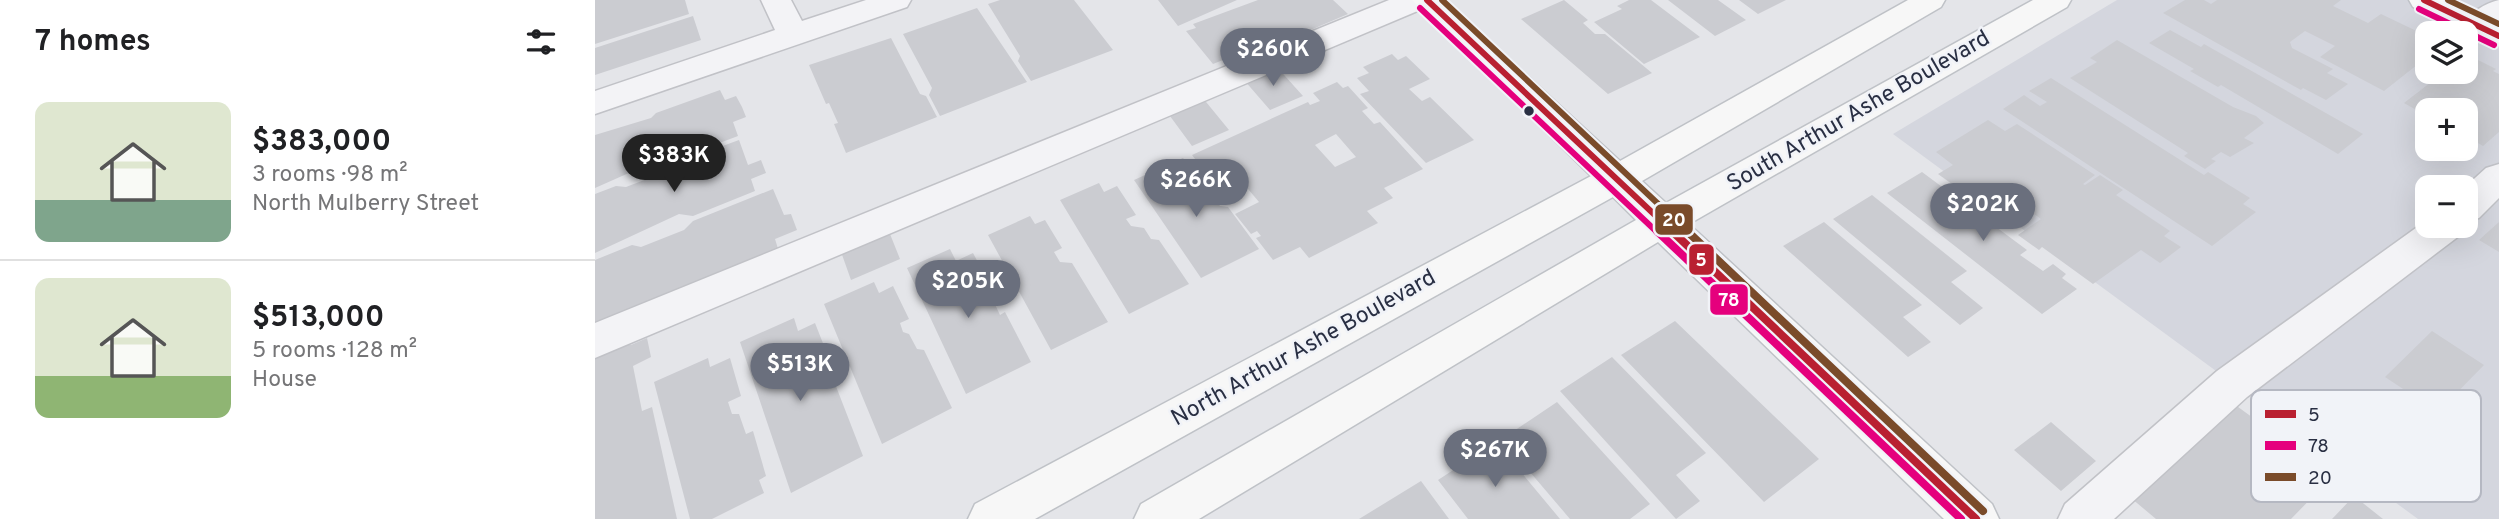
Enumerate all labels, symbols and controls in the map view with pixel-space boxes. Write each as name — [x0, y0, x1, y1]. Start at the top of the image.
map controls — [2415, 21, 2478, 238]
button: layers — [2415, 21, 2478, 84]
icon: filters — [522, 23, 560, 61]
text: 7 homes — [35, 24, 151, 61]
street label: South Arthur Ashe Boulevard — [1722, 25, 1996, 199]
pin: $260K — [1224, 28, 1322, 88]
text: $260K — [1236, 36, 1310, 65]
button: + — [2415, 98, 2478, 161]
unlabelled marker — [1522, 104, 1536, 118]
text: $383,000 — [252, 124, 391, 161]
icon: home — [91, 130, 175, 214]
pin: $383K — [625, 134, 723, 194]
text: $383K — [638, 142, 710, 171]
pin: $266K — [1147, 160, 1245, 219]
text: 3 rooms · 98 m² — [252, 161, 408, 190]
text: $266K — [1160, 167, 1232, 196]
button: − — [2415, 175, 2478, 238]
pin: $202K — [1934, 184, 2032, 243]
text: North Mulberry Street — [252, 190, 479, 219]
text: $202K — [1946, 191, 2020, 220]
line badge: 20 — [1654, 203, 1694, 236]
text: 20 — [1662, 209, 1686, 233]
line badge: 5 — [1688, 243, 1715, 276]
text: 5 — [1695, 249, 1707, 273]
pin: $205K — [919, 260, 1017, 320]
street label: North Arthur Ashe Boulevard — [1167, 264, 1441, 434]
text: $205K — [931, 268, 1005, 297]
line badge: 78 — [1709, 283, 1749, 316]
text: 78 — [1718, 289, 1740, 313]
text: $513,000 — [252, 300, 385, 337]
icon: home — [91, 306, 175, 390]
text: 5 rooms · 128 m² — [252, 337, 417, 366]
pin: $513K — [751, 344, 849, 403]
text: $513K — [766, 351, 834, 380]
text: House — [252, 366, 317, 395]
legend — [2251, 390, 2481, 502]
text: 5 — [2308, 404, 2320, 428]
pin: $267K — [1446, 430, 1544, 489]
text: 78 — [2308, 435, 2329, 459]
text: $267K — [1460, 437, 1530, 466]
text: 20 — [2308, 467, 2332, 491]

